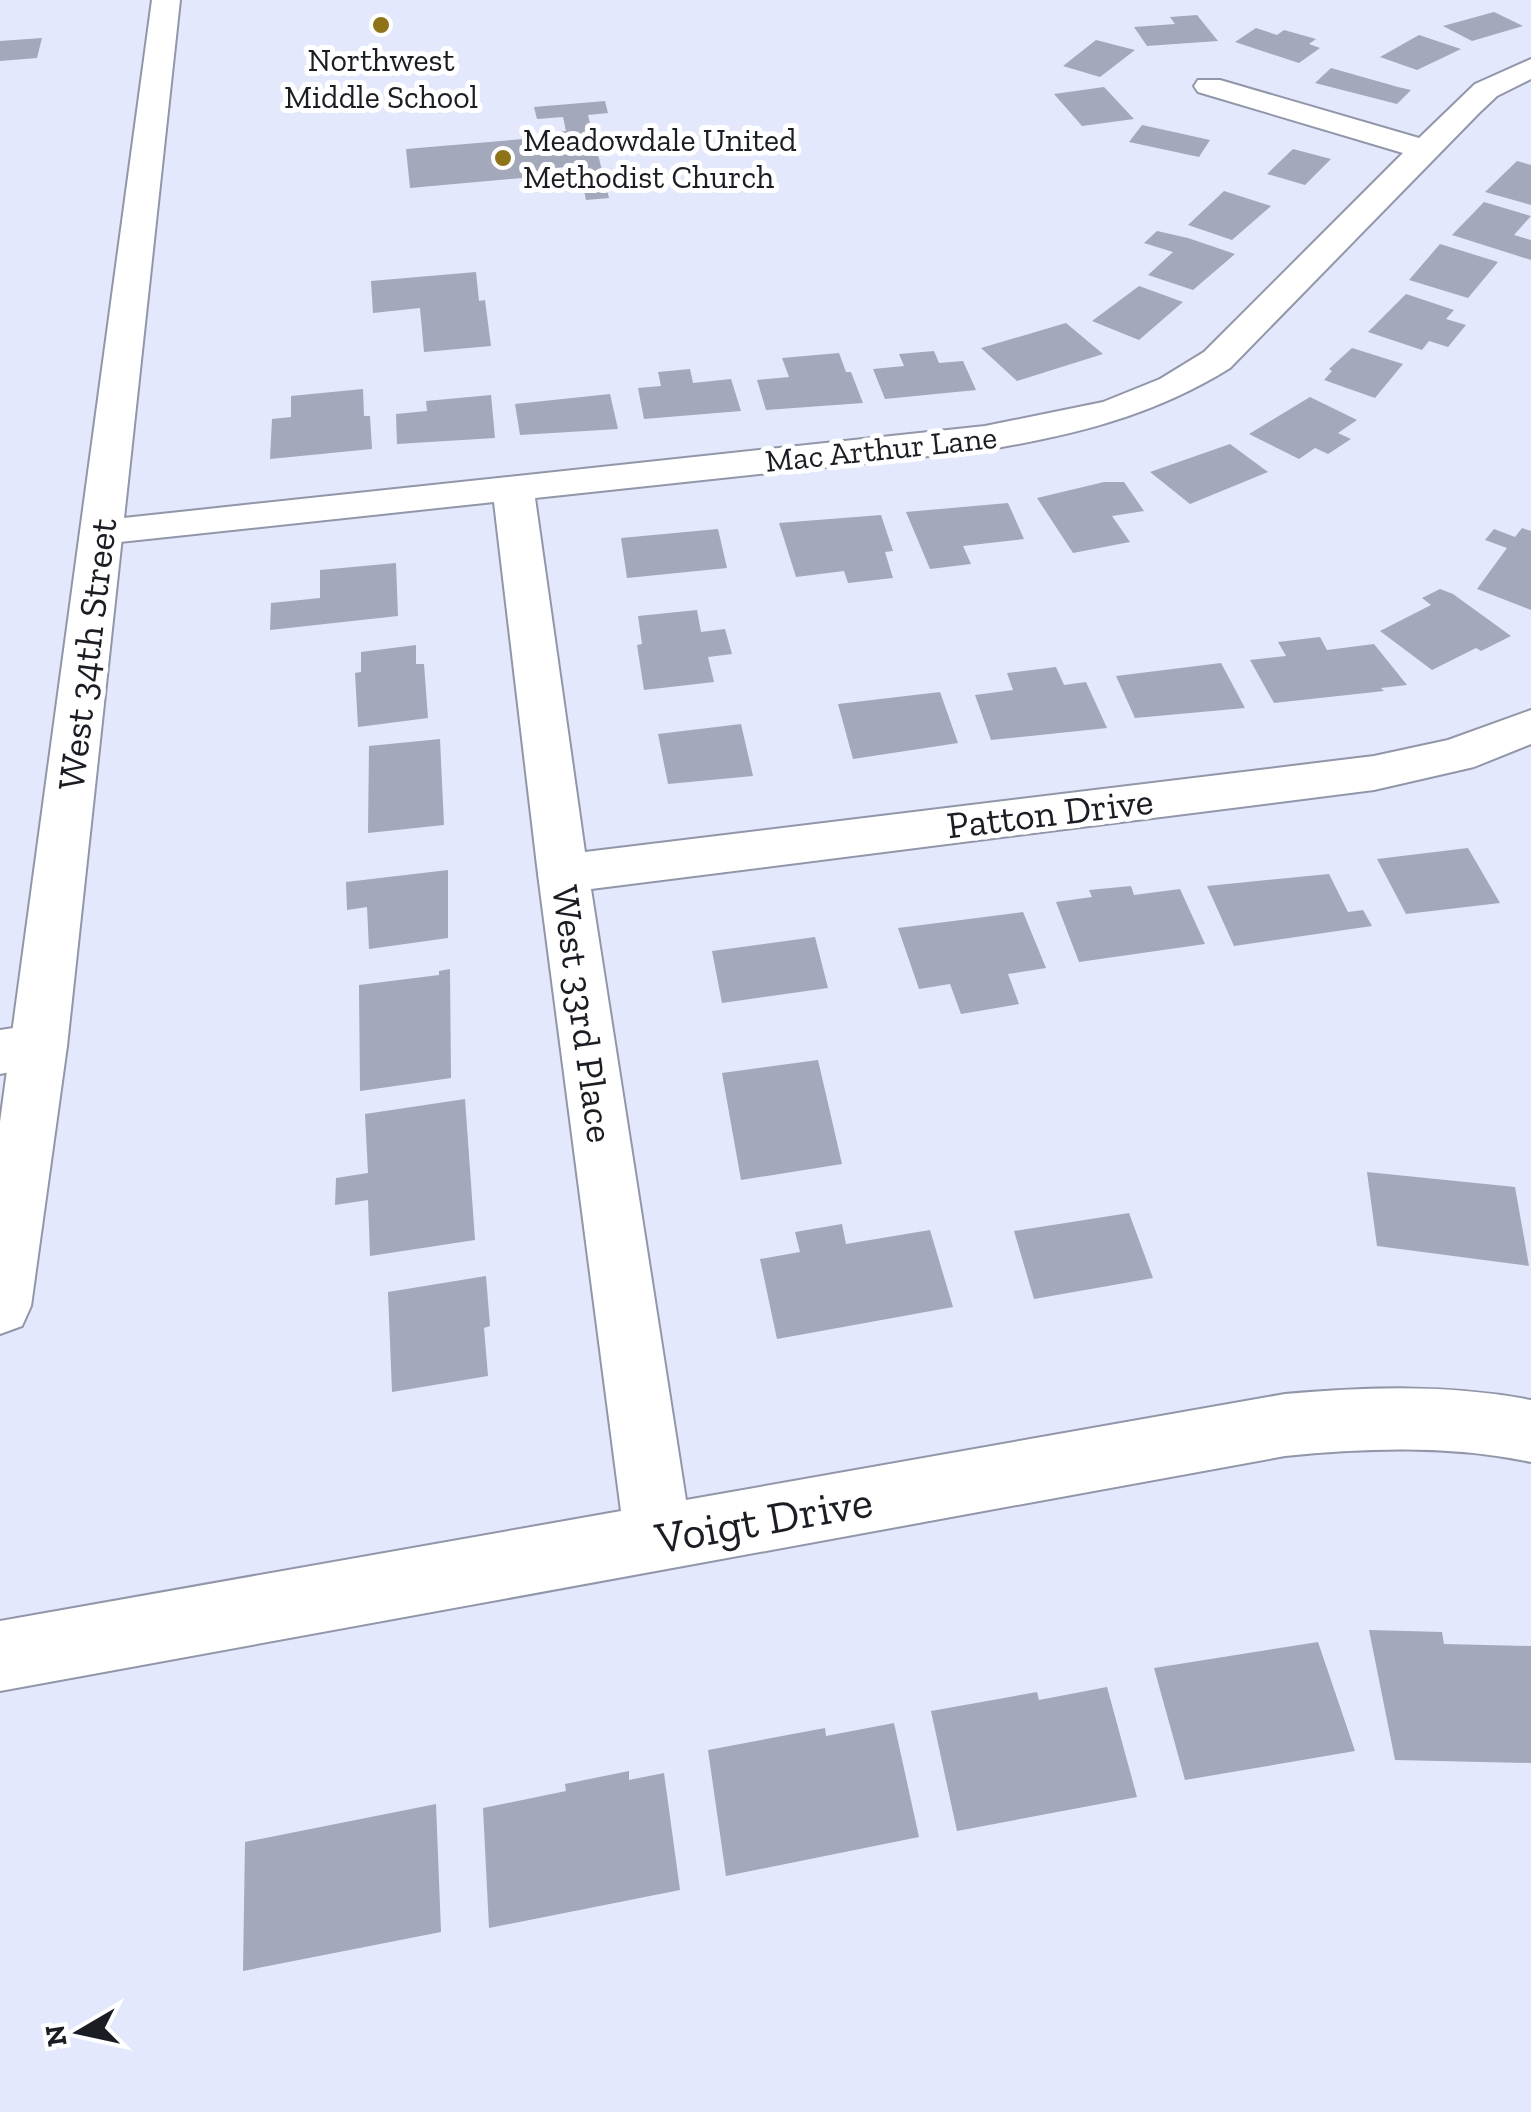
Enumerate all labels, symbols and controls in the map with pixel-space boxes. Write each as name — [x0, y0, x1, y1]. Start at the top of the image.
marker: Northwest Middle School — [370, 14, 392, 36]
place label: Northwest Middle School — [284, 41, 478, 116]
place label: Meadowdale United Methodist Church — [523, 121, 797, 196]
marker: Meadowdale United Methodist Church — [492, 147, 514, 169]
street label: Mac Arthur Lane — [763, 418, 999, 480]
street label: West 34th Street — [47, 515, 127, 793]
street label: Patton Drive — [944, 778, 1156, 848]
street label: West 33rd Place — [542, 882, 624, 1146]
street label: Voigt Drive — [650, 1474, 877, 1566]
north arrow — [30, 1982, 130, 2082]
text: N — [38, 2023, 74, 2049]

